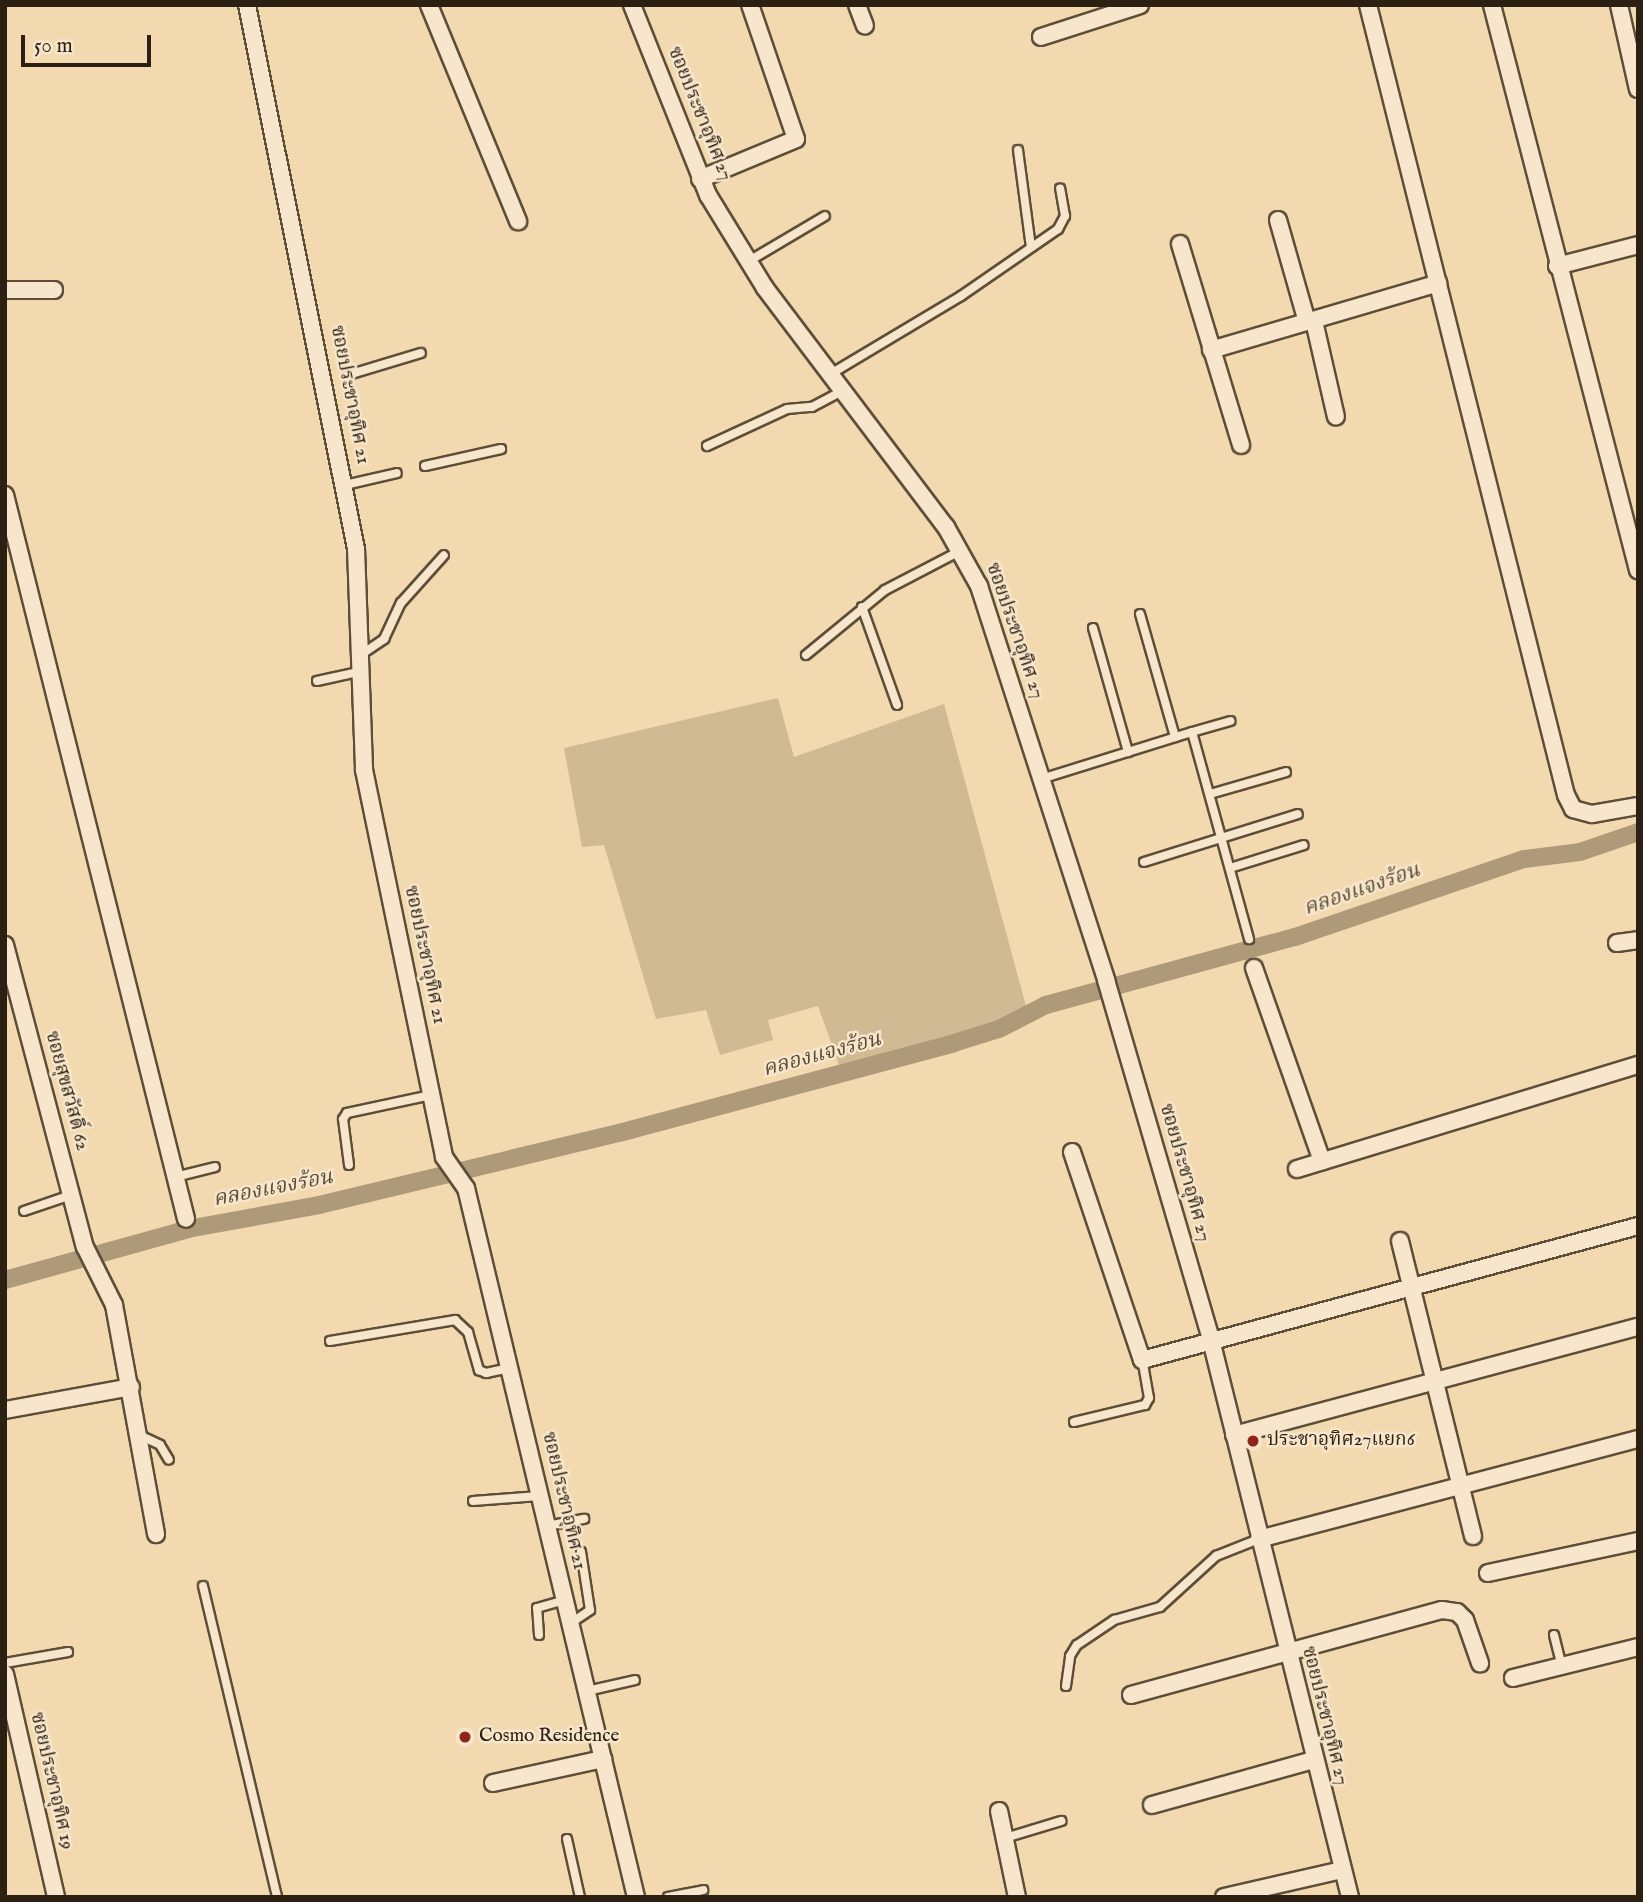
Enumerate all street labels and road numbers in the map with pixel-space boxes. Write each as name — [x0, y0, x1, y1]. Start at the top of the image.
street label: ซอยประชาอุทิศ 27 — [662, 44, 736, 184]
street label: ซอยประชาอุทิศ 21 — [324, 324, 374, 466]
street label: ซอยประชาอุทิศ 27 — [980, 560, 1048, 702]
street label: ซอยประชาอุทิศ 21 — [398, 884, 450, 1026]
street label: ซอยสุขสวัสดิ์ 62 — [39, 1029, 93, 1153]
street label: ซอยประชาอุทิศ 27 — [1153, 1101, 1215, 1245]
street label: ซอยประชาอุทิศ 21 — [536, 1430, 590, 1572]
street label: ซอยประชาอุทิศ 27 — [1296, 1644, 1352, 1788]
street label: ซอยประชาอุทิศ 19 — [24, 1710, 78, 1852]

